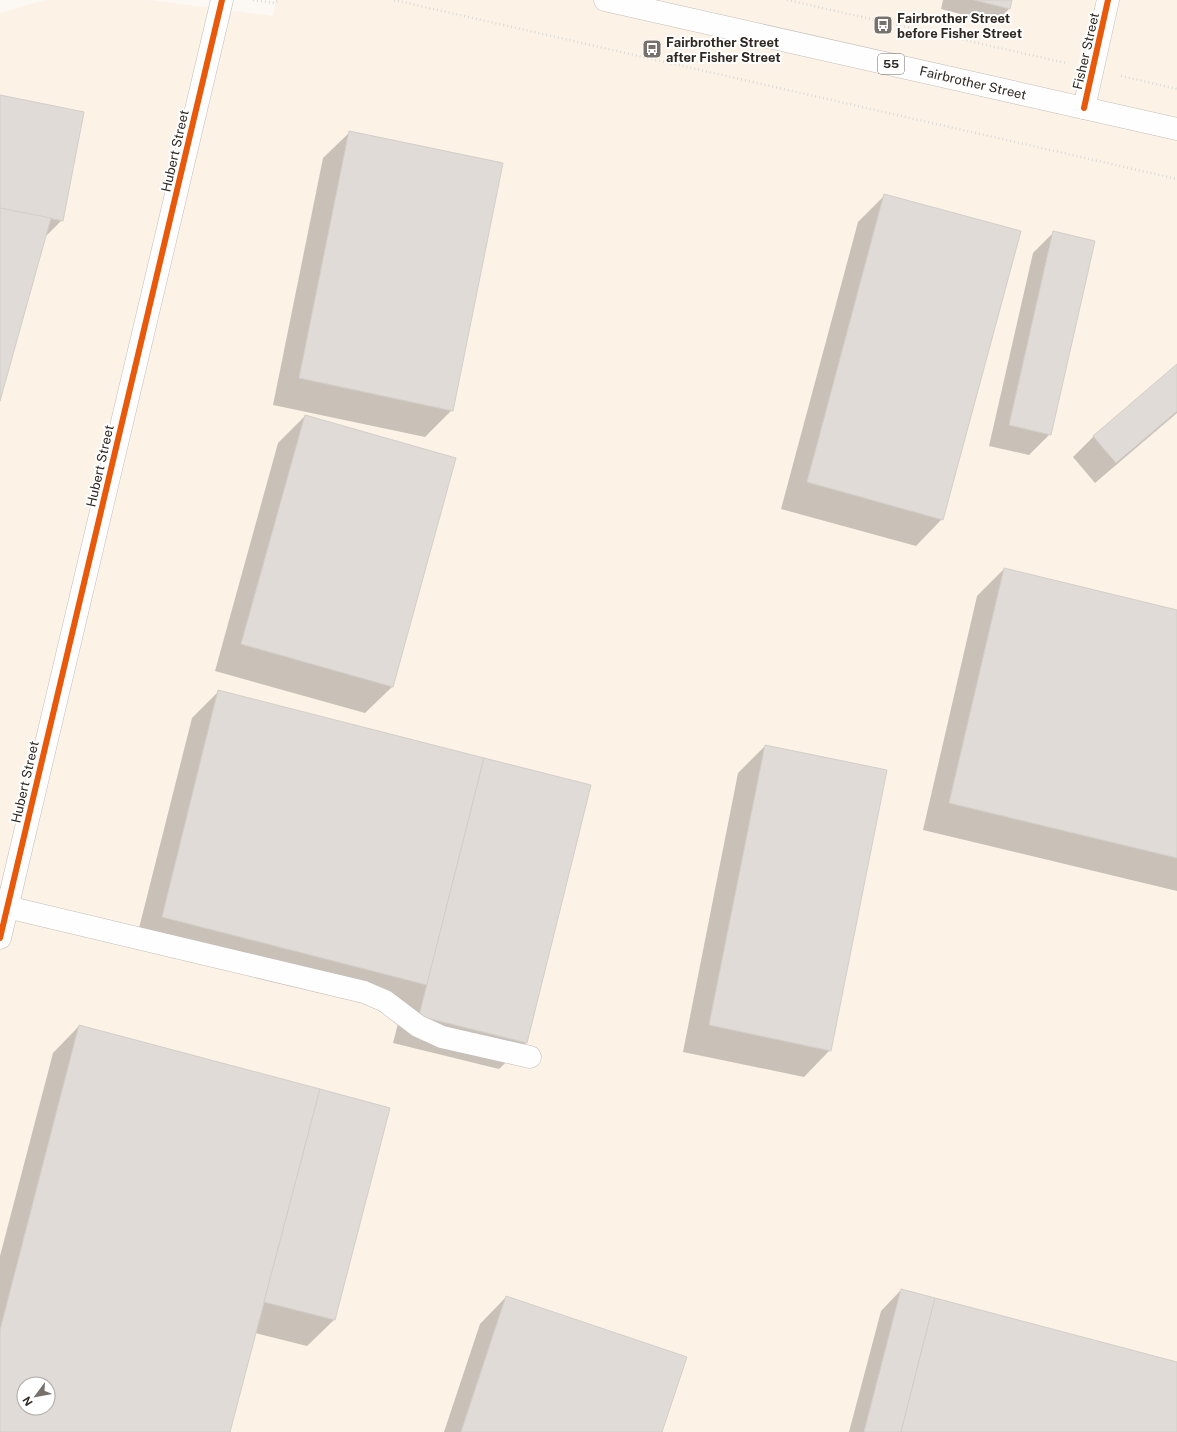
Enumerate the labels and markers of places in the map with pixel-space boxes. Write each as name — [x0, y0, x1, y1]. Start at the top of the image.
place label: Fairbrother Street before Fisher Street — [897, 11, 1022, 41]
bus stop icon: Fairbrother Street before Fisher Street — [872, 14, 894, 36]
place label: Fairbrother Street after Fisher Street — [666, 35, 781, 65]
bus stop icon: Fairbrother Street after Fisher Street — [641, 38, 663, 60]

